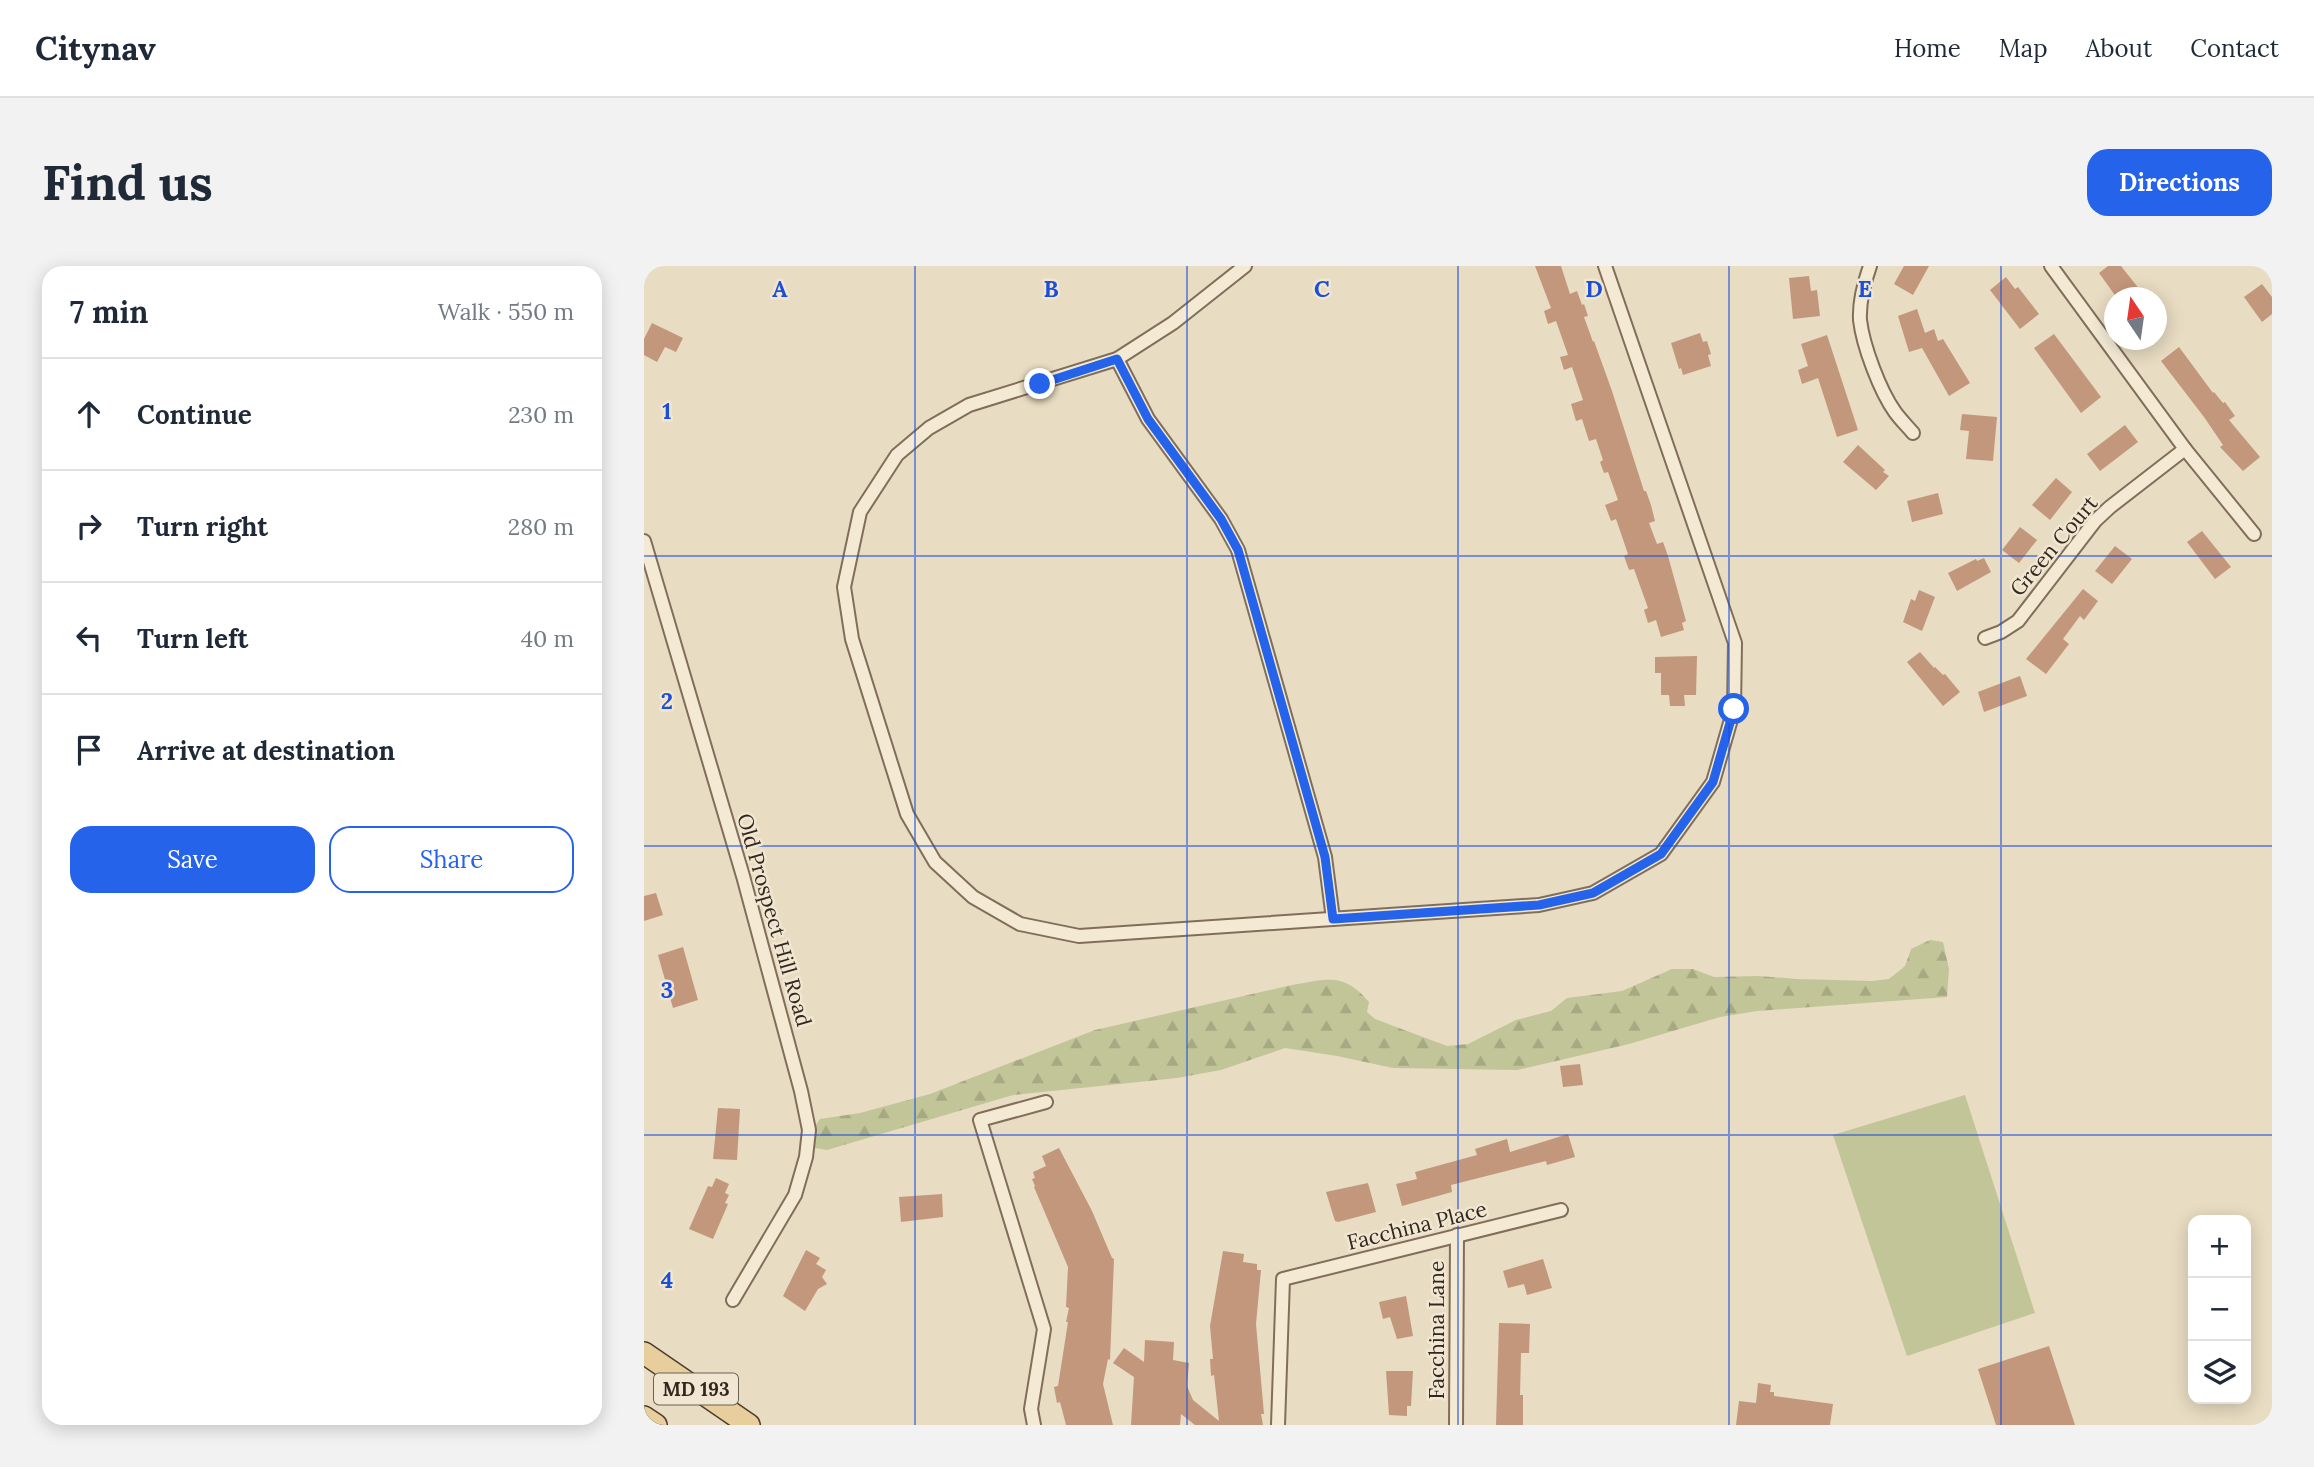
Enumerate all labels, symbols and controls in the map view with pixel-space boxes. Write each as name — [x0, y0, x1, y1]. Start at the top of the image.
text: Citynav — [35, 27, 156, 69]
text: Home — [1894, 33, 1961, 64]
text: Map — [1999, 33, 2048, 64]
text: About — [2086, 33, 2152, 64]
text: Contact — [2190, 33, 2279, 64]
button: Directions — [2087, 149, 2272, 216]
text: Find us — [42, 151, 213, 213]
text: A — [772, 274, 788, 303]
text: B — [1043, 274, 1059, 303]
text: C — [1314, 274, 1330, 303]
text: D — [1585, 274, 1603, 303]
text: E — [1858, 274, 1872, 303]
north arrow — [2104, 287, 2167, 350]
text: 7 min — [70, 293, 149, 331]
text: Walk · 550 m — [438, 297, 574, 326]
route end — [1024, 368, 1055, 399]
icon: ahead — [70, 395, 108, 433]
text: 1 — [662, 396, 672, 425]
text: Continue — [137, 398, 252, 431]
text: 230 m — [508, 400, 574, 429]
street label: Green Court — [2004, 489, 2104, 601]
icon: right — [70, 507, 108, 545]
text: Turn right — [137, 510, 268, 543]
text: 280 m — [508, 512, 574, 541]
icon: left — [70, 619, 108, 657]
text: Turn left — [137, 622, 248, 655]
text: 40 m — [521, 624, 574, 653]
text: 2 — [661, 686, 673, 715]
route start — [1718, 693, 1749, 724]
icon: arrive — [70, 731, 108, 769]
text: Arrive at destination — [137, 734, 395, 767]
street label: Old Prospect Hill Road — [731, 810, 818, 1030]
button: Save — [70, 826, 315, 893]
button: Share — [329, 826, 574, 893]
text: 3 — [661, 975, 673, 1004]
street label: Facchina Place — [1344, 1195, 1489, 1256]
map controls — [2188, 1215, 2251, 1404]
button: + — [2188, 1215, 2251, 1278]
street label: Facchina Lane — [1423, 1261, 1450, 1399]
text: 4 — [661, 1265, 673, 1294]
button: − — [2188, 1278, 2251, 1341]
button: layers — [2188, 1341, 2251, 1404]
road number: MD 193 — [654, 1373, 738, 1404]

